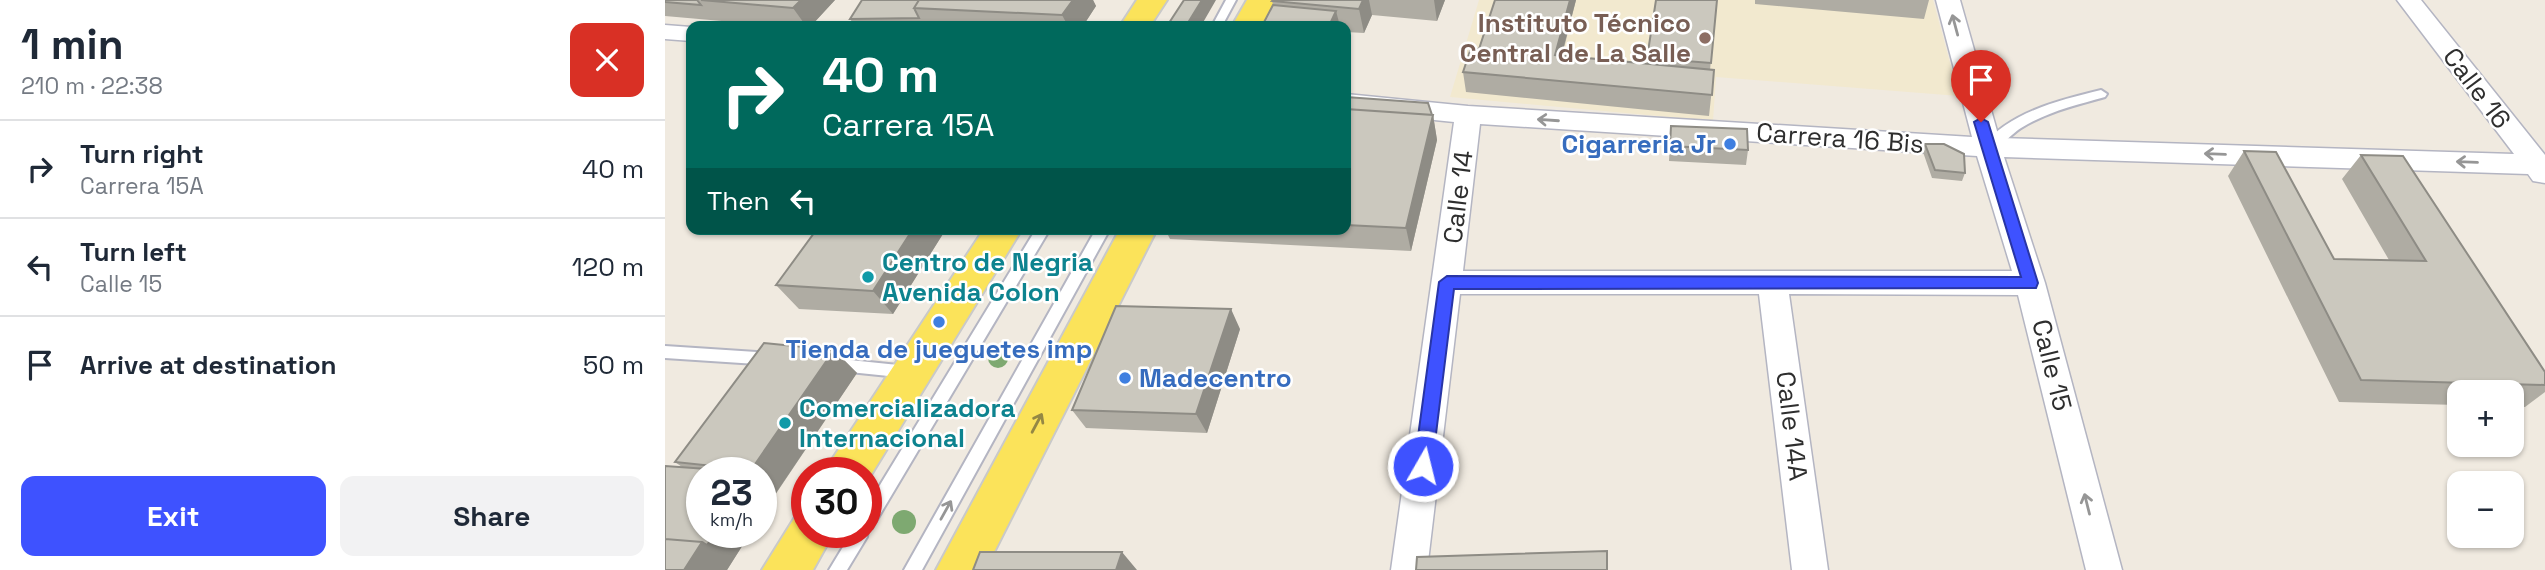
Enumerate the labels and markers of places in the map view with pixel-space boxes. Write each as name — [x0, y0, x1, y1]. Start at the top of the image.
place label: Instituto Técnico Central de La Salle — [1460, 6, 1691, 70]
marker: Instituto Técnico Central de La Salle — [1697, 30, 1713, 46]
pin — [1951, 50, 2011, 122]
place label: Cigarreria Jr — [1561, 127, 1716, 161]
marker: Cigarreria Jr — [1722, 136, 1738, 152]
place label: Centro de Negria Avenida Colon — [882, 245, 1093, 309]
marker: Centro de Negria Avenida Colon — [860, 269, 876, 285]
marker: Tienda de jueguetes imp — [931, 314, 947, 330]
place label: Tienda de jueguetes imp — [786, 332, 1092, 366]
place label: Madecentro — [1139, 361, 1292, 395]
marker: Madecentro — [1117, 370, 1133, 386]
place label: Comercializadora Internacional — [799, 391, 1015, 455]
marker: Comercializadora Internacional — [777, 415, 793, 431]

